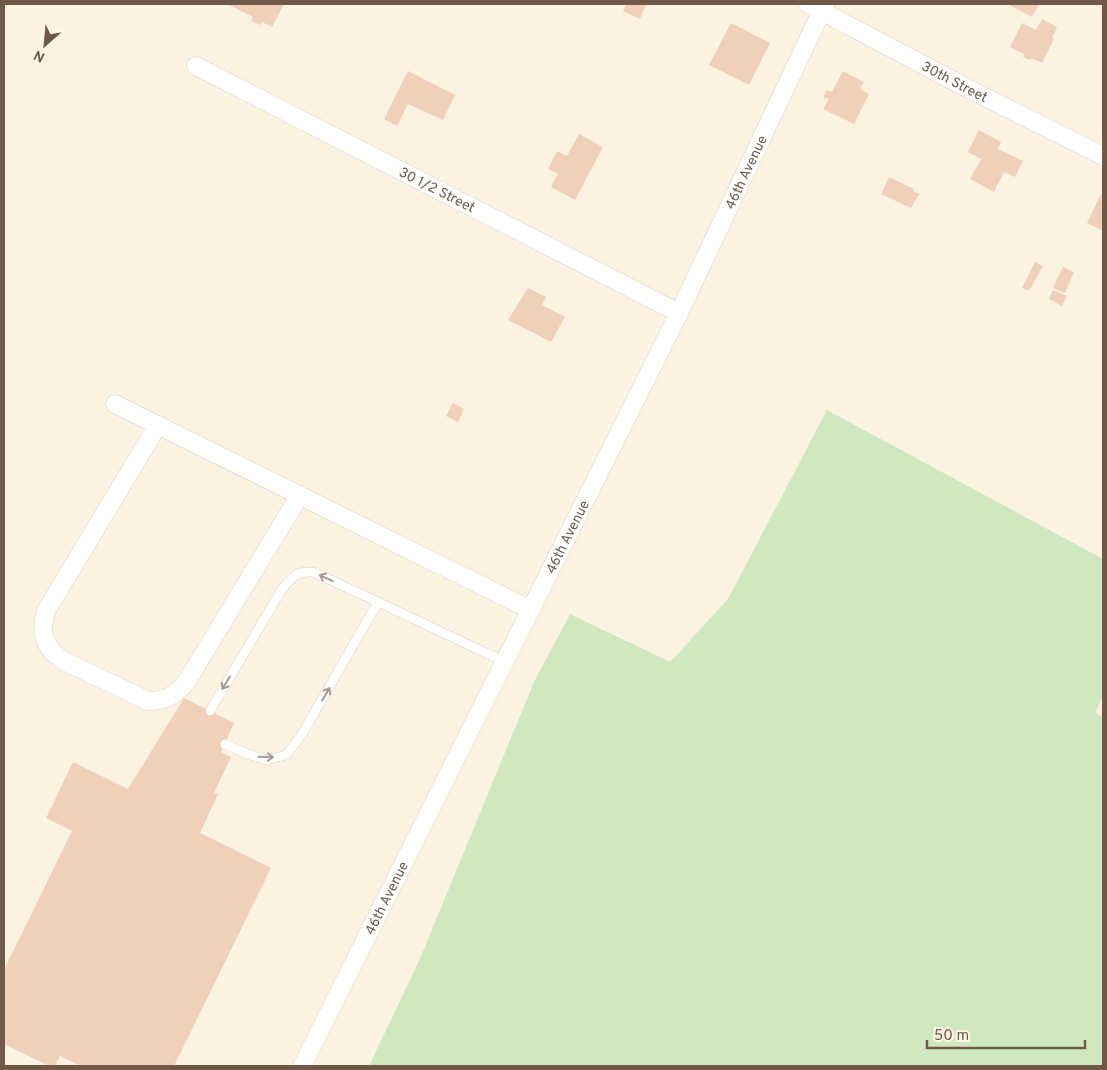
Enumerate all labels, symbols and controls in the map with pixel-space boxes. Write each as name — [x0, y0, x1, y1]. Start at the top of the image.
north arrow — [20, 20, 70, 70]
text: N — [31, 45, 48, 65]
street label: 30th Street — [918, 59, 990, 107]
street label: 46th Avenue — [722, 133, 772, 212]
street label: 30 1/2 Street — [396, 164, 477, 217]
street label: 46th Avenue — [543, 498, 594, 577]
one-way arrow — [319, 573, 334, 583]
one-way arrow — [221, 676, 231, 691]
one-way arrow — [321, 687, 331, 701]
one-way arrow — [258, 752, 274, 762]
street label: 46th Avenue — [362, 859, 413, 938]
scale bar — [927, 1018, 1084, 1050]
text: 50 m — [934, 1027, 969, 1046]

